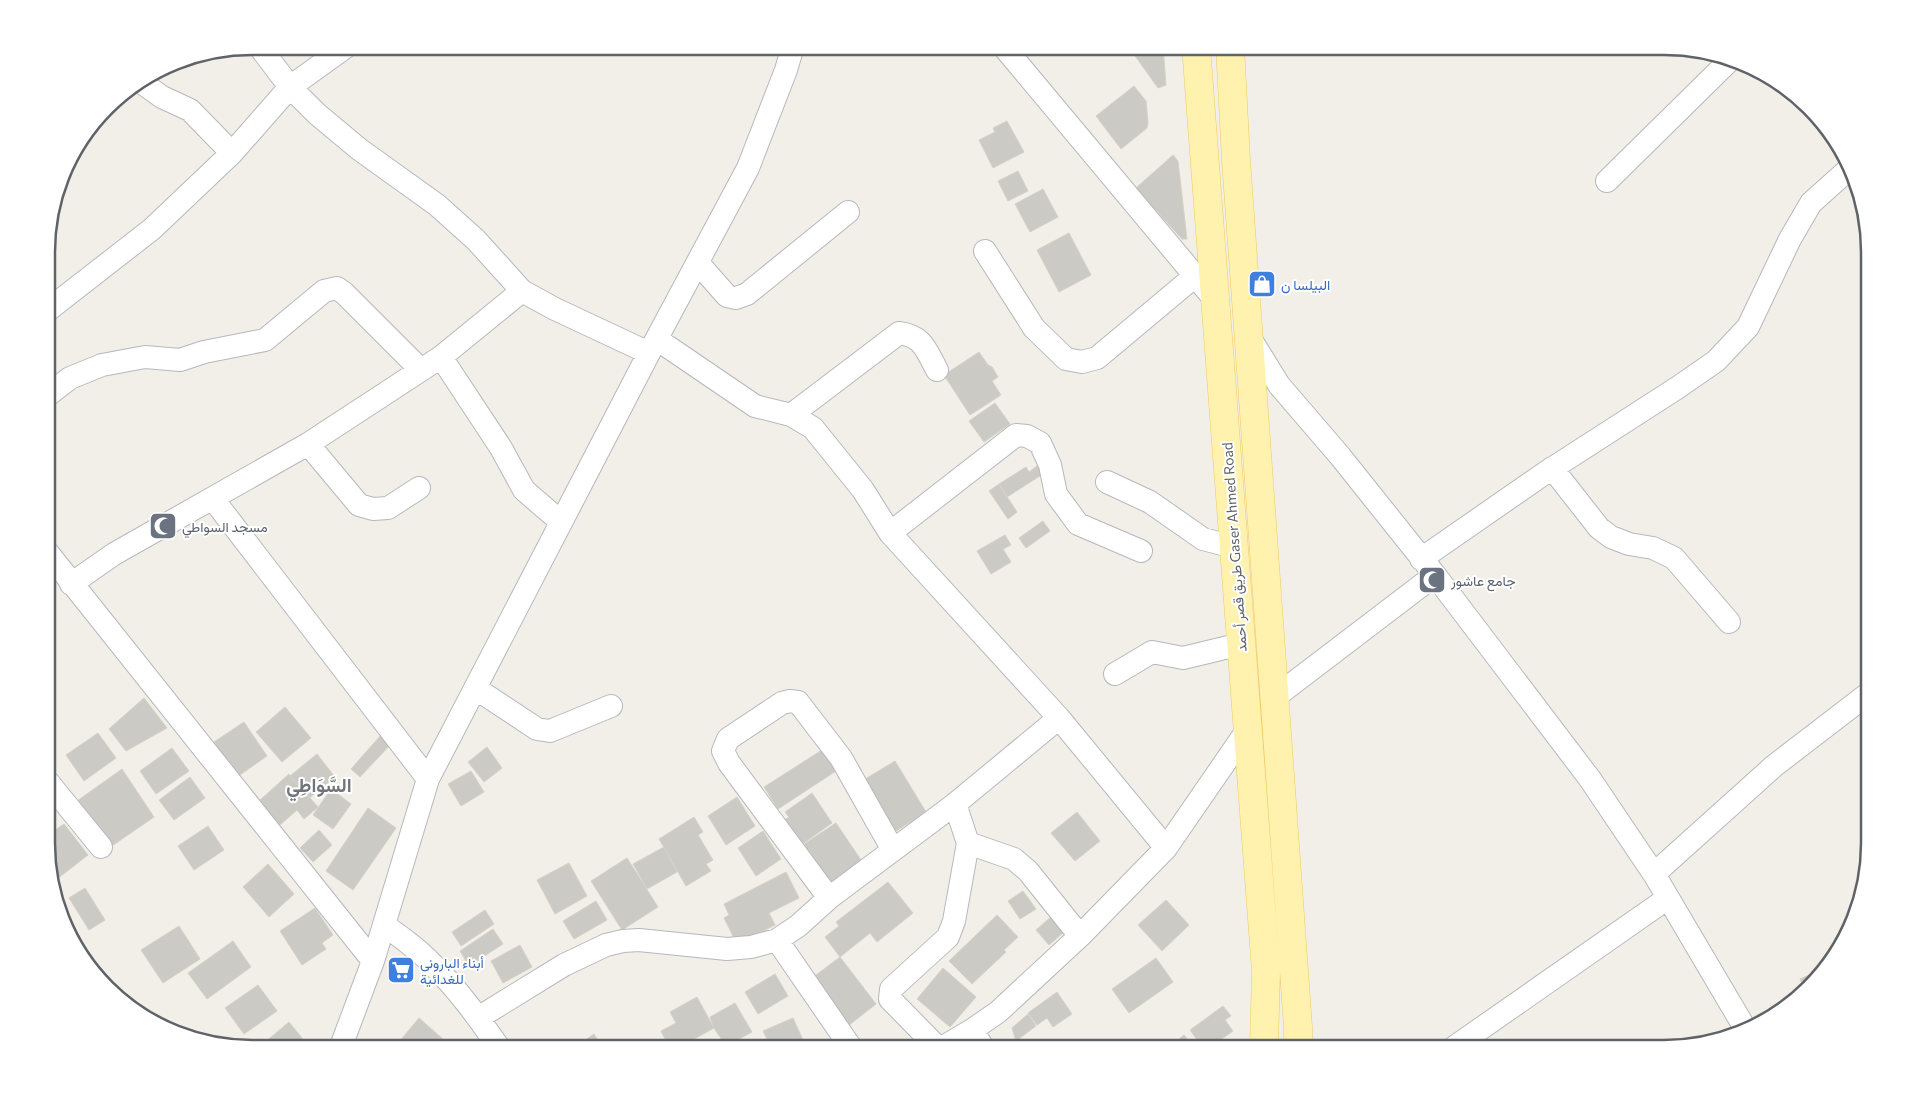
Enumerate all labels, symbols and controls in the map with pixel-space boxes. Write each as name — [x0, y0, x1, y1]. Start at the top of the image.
shop icon: البيلسا ن — [1247, 269, 1277, 299]
place label: البيلسا ن — [1281, 276, 1330, 294]
street label: طريق قصر أحمد Gaser Ahmed Road — [1218, 442, 1251, 652]
mosque icon: مسجد السواطي — [148, 511, 178, 541]
place label: مسجد السواطي — [182, 518, 268, 539]
mosque icon: جامع عاشور — [1417, 565, 1447, 595]
place label: جامع عاشور — [1450, 572, 1516, 592]
district label: السَّوَاطِي — [286, 773, 352, 802]
place label: أبناء البارونى للغدائية — [420, 954, 484, 987]
supermarket icon: أبناء البارونى للغدائية — [386, 955, 416, 985]

